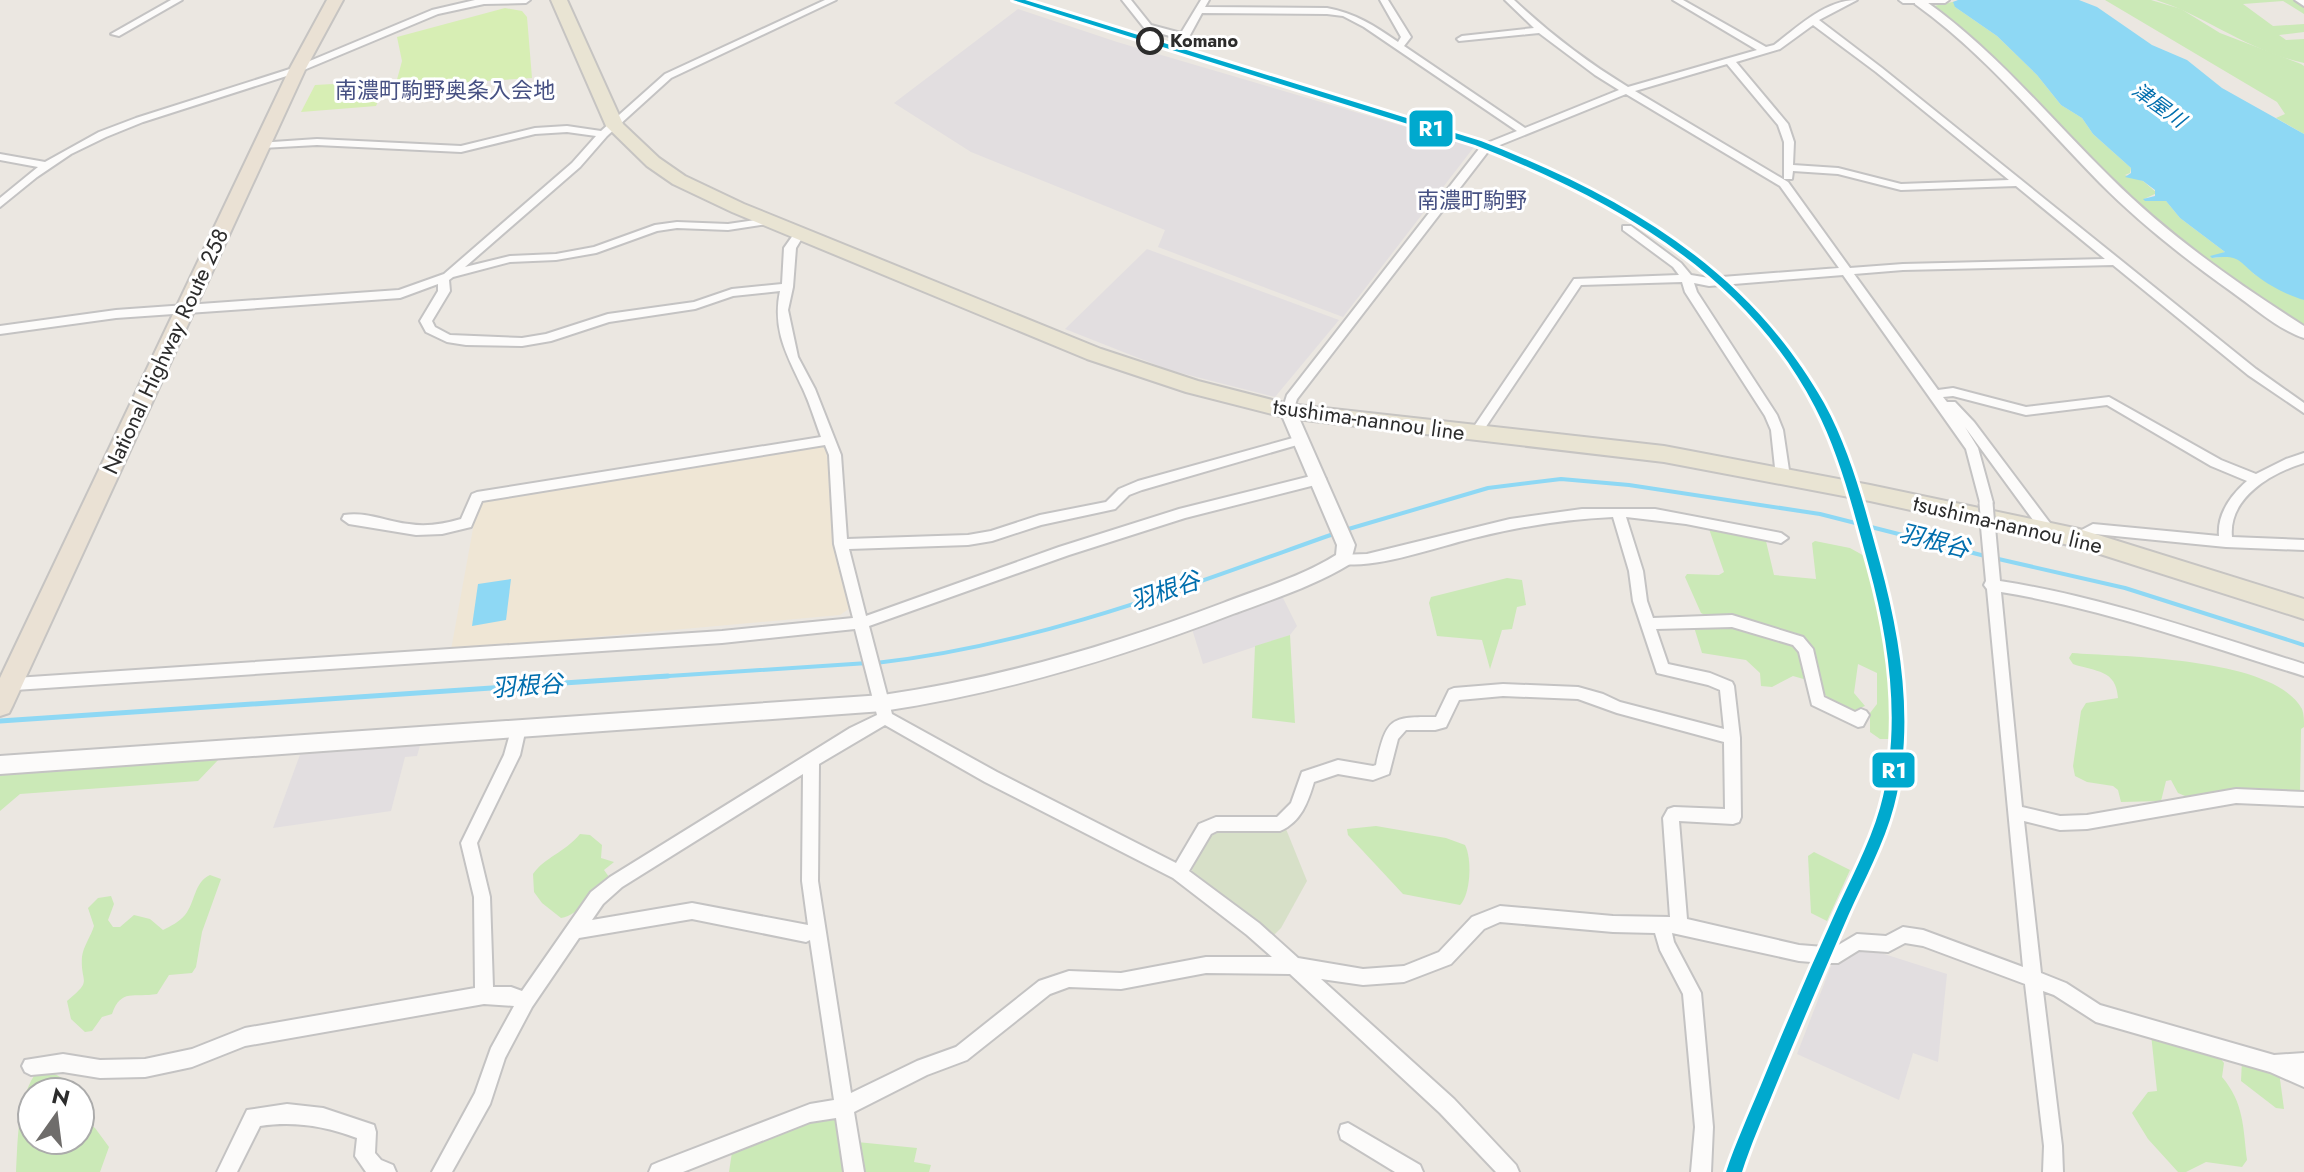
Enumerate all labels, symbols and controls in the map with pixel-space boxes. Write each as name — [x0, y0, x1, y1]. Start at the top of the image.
marker: Komano — [1137, 28, 1163, 54]
place label: Komano — [1170, 28, 1238, 54]
district label: 南濃町駒野奥条入会地 — [335, 74, 555, 106]
water label: 津屋川 — [2126, 76, 2193, 136]
line badge: R1 — [1408, 109, 1454, 148]
text: R1 — [1418, 112, 1444, 144]
district label: 南濃町駒野 — [1417, 184, 1527, 216]
street label: National Highway Route 258 — [94, 223, 236, 479]
street label: tsushima-nannou line — [1271, 390, 1467, 448]
street label: tsushima-nannou line — [1910, 487, 2106, 561]
water label: 羽根谷 — [1895, 515, 1975, 567]
water label: 羽根谷 — [1125, 562, 1206, 619]
water label: 羽根谷 — [490, 665, 566, 705]
line badge: R1 — [1871, 751, 1916, 789]
text: R1 — [1881, 754, 1907, 786]
north arrow — [16, 1076, 96, 1156]
text: N — [48, 1079, 73, 1114]

